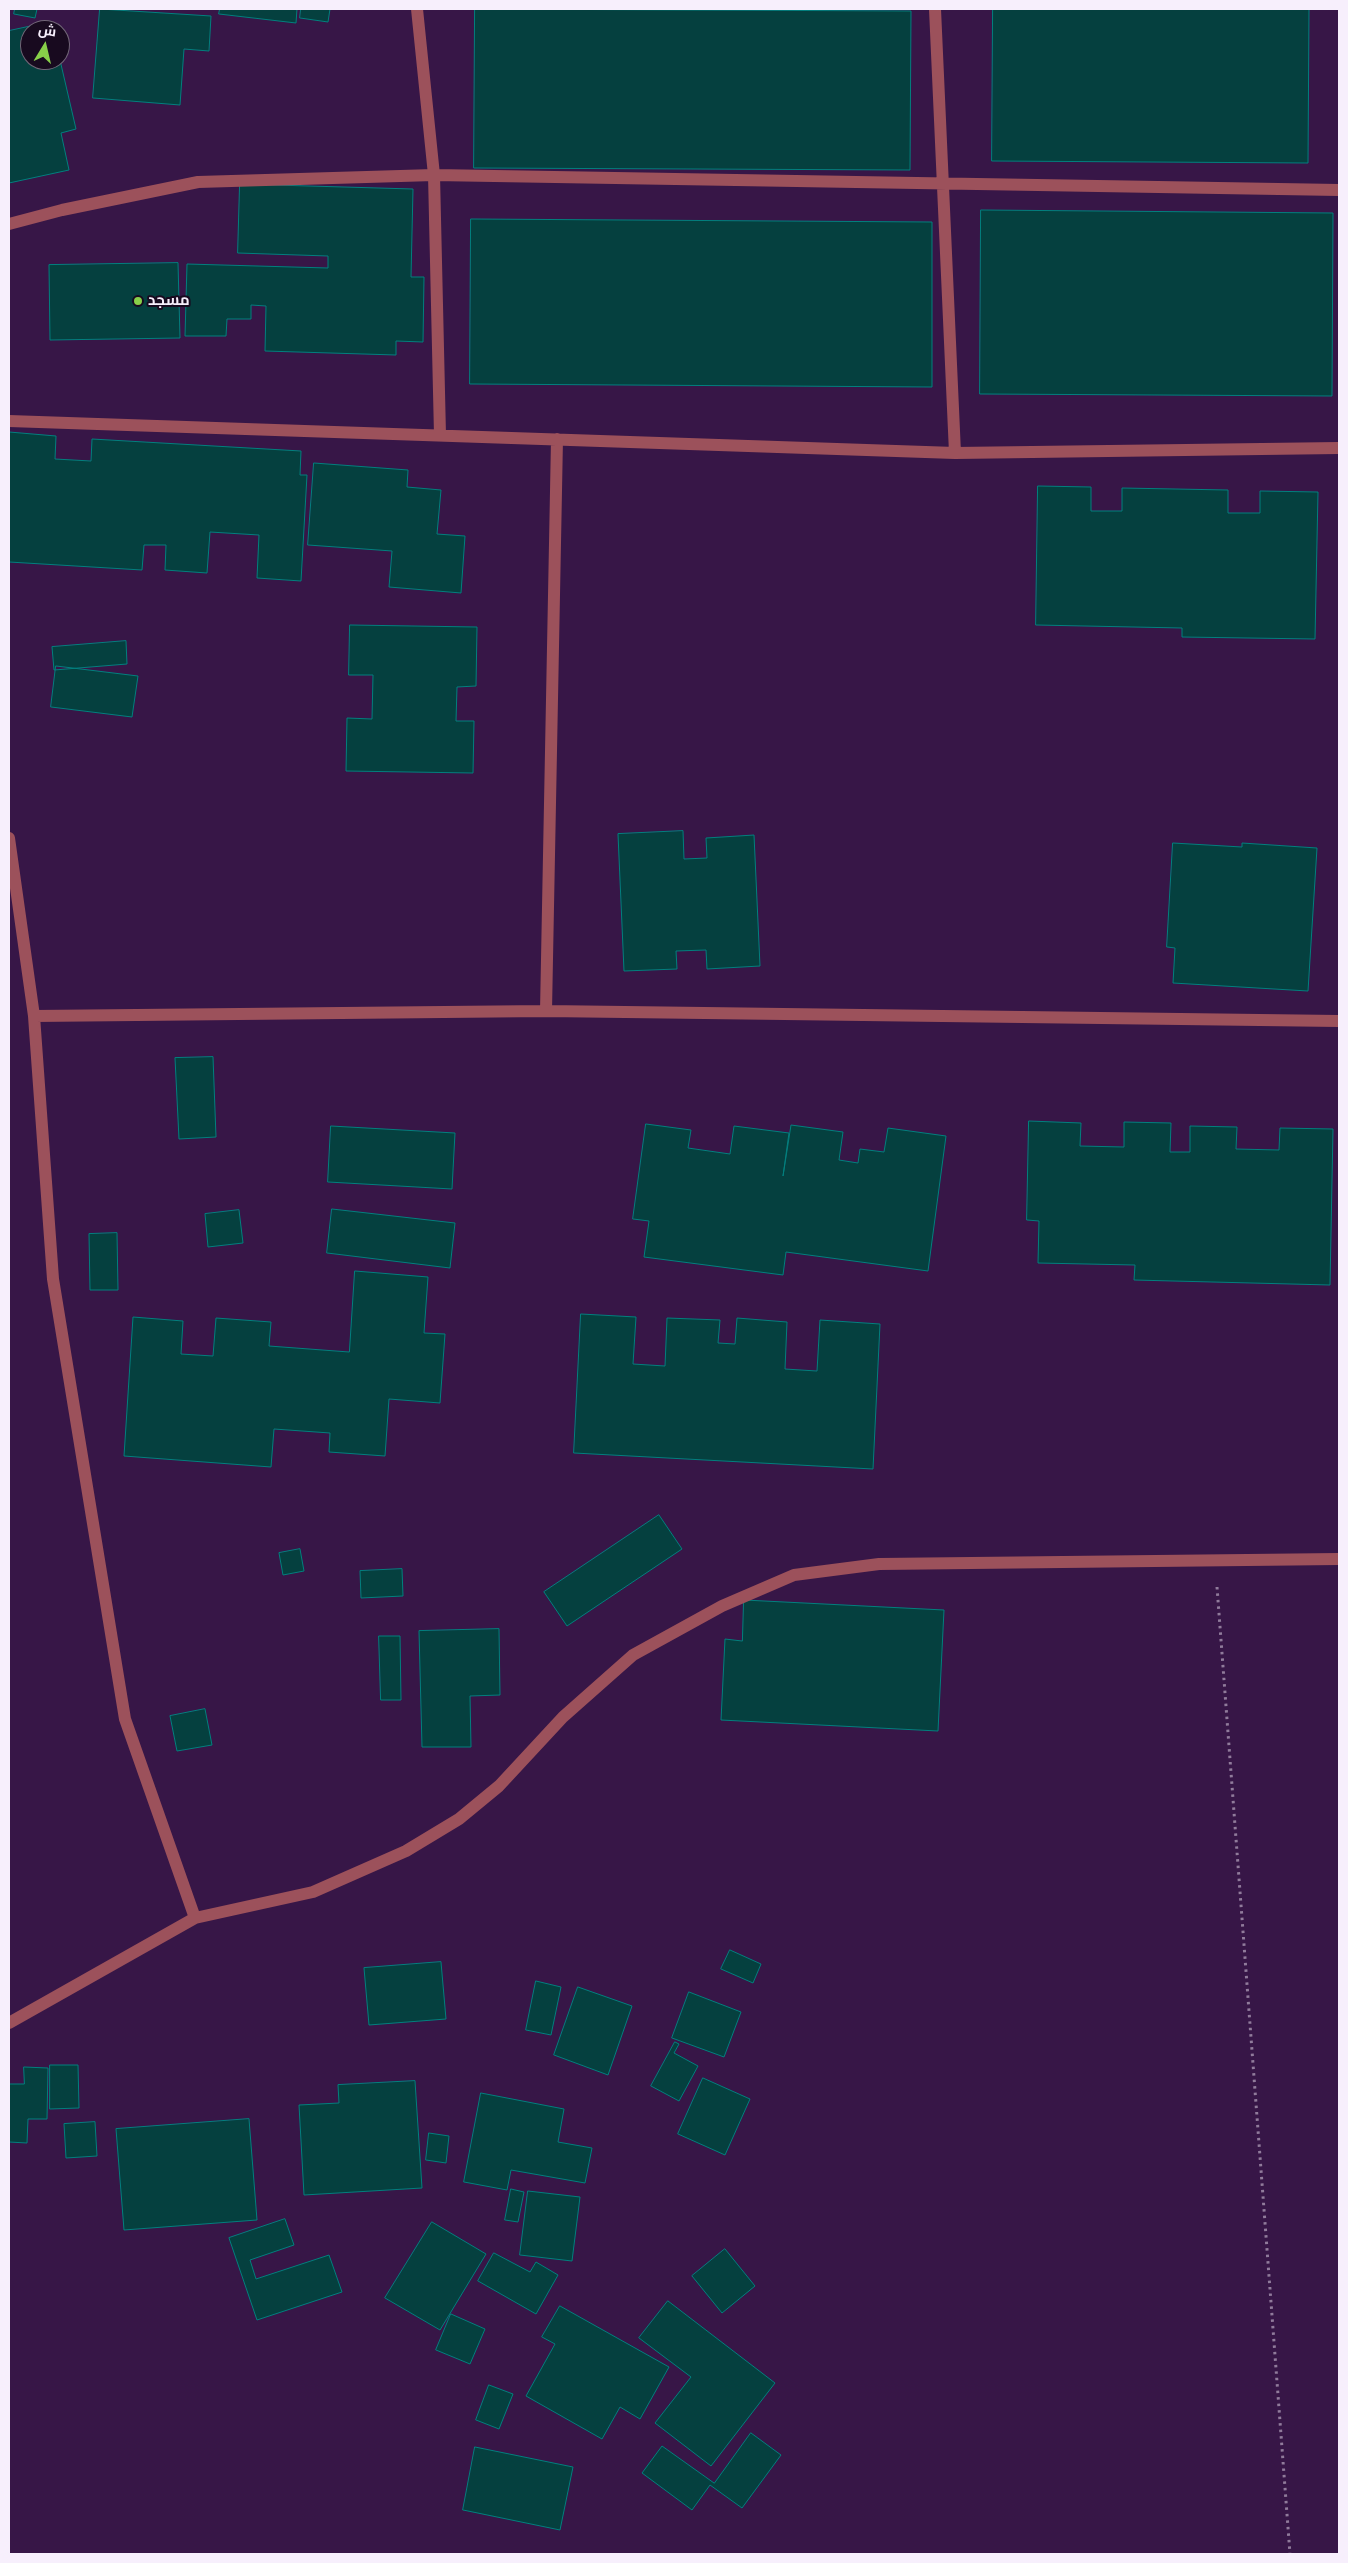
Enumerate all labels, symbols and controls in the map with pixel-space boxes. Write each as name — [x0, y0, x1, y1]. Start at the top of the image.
north arrow — [20, 20, 70, 70]
text: ش — [37, 22, 57, 39]
place label: مسجد — [148, 292, 190, 310]
marker: مسجد — [132, 295, 144, 307]

